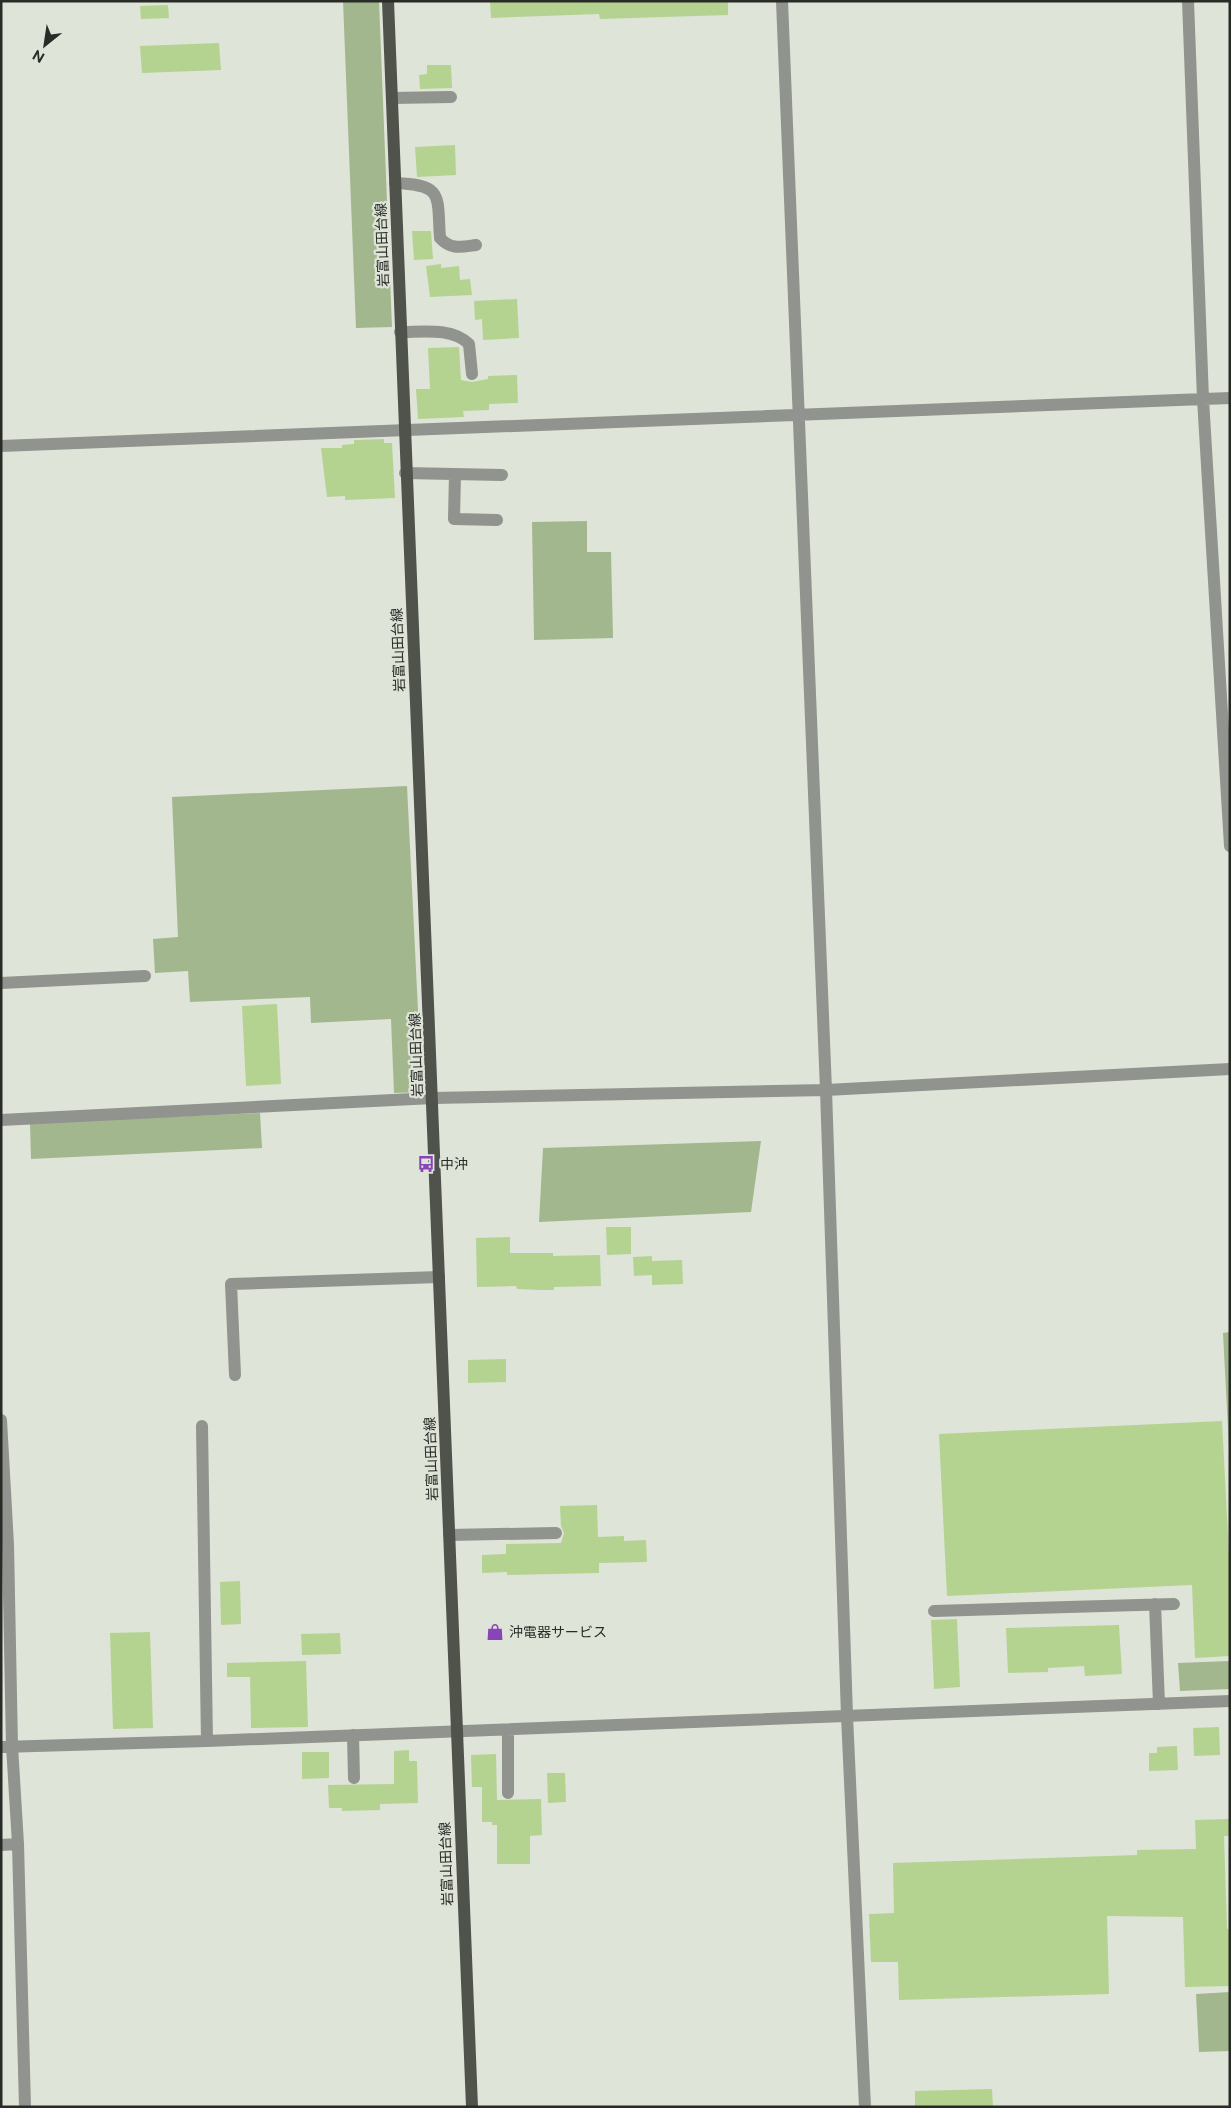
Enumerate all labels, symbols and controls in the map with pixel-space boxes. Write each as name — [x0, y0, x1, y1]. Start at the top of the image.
north arrow — [20, 20, 70, 70]
text: N — [30, 47, 47, 66]
street label: 岩富山田台線 — [373, 203, 391, 287]
street label: 岩富山田台線 — [389, 608, 407, 692]
street label: 岩富山田台線 — [407, 1013, 425, 1097]
bus stop icon: 中沖 — [416, 1154, 436, 1174]
place label: 中沖 — [440, 1156, 468, 1172]
street label: 岩富山田台線 — [422, 1417, 440, 1501]
shop icon: 沖電器サービス — [485, 1622, 505, 1642]
place label: 沖電器サービス — [509, 1624, 607, 1640]
street label: 岩富山田台線 — [437, 1822, 455, 1906]

